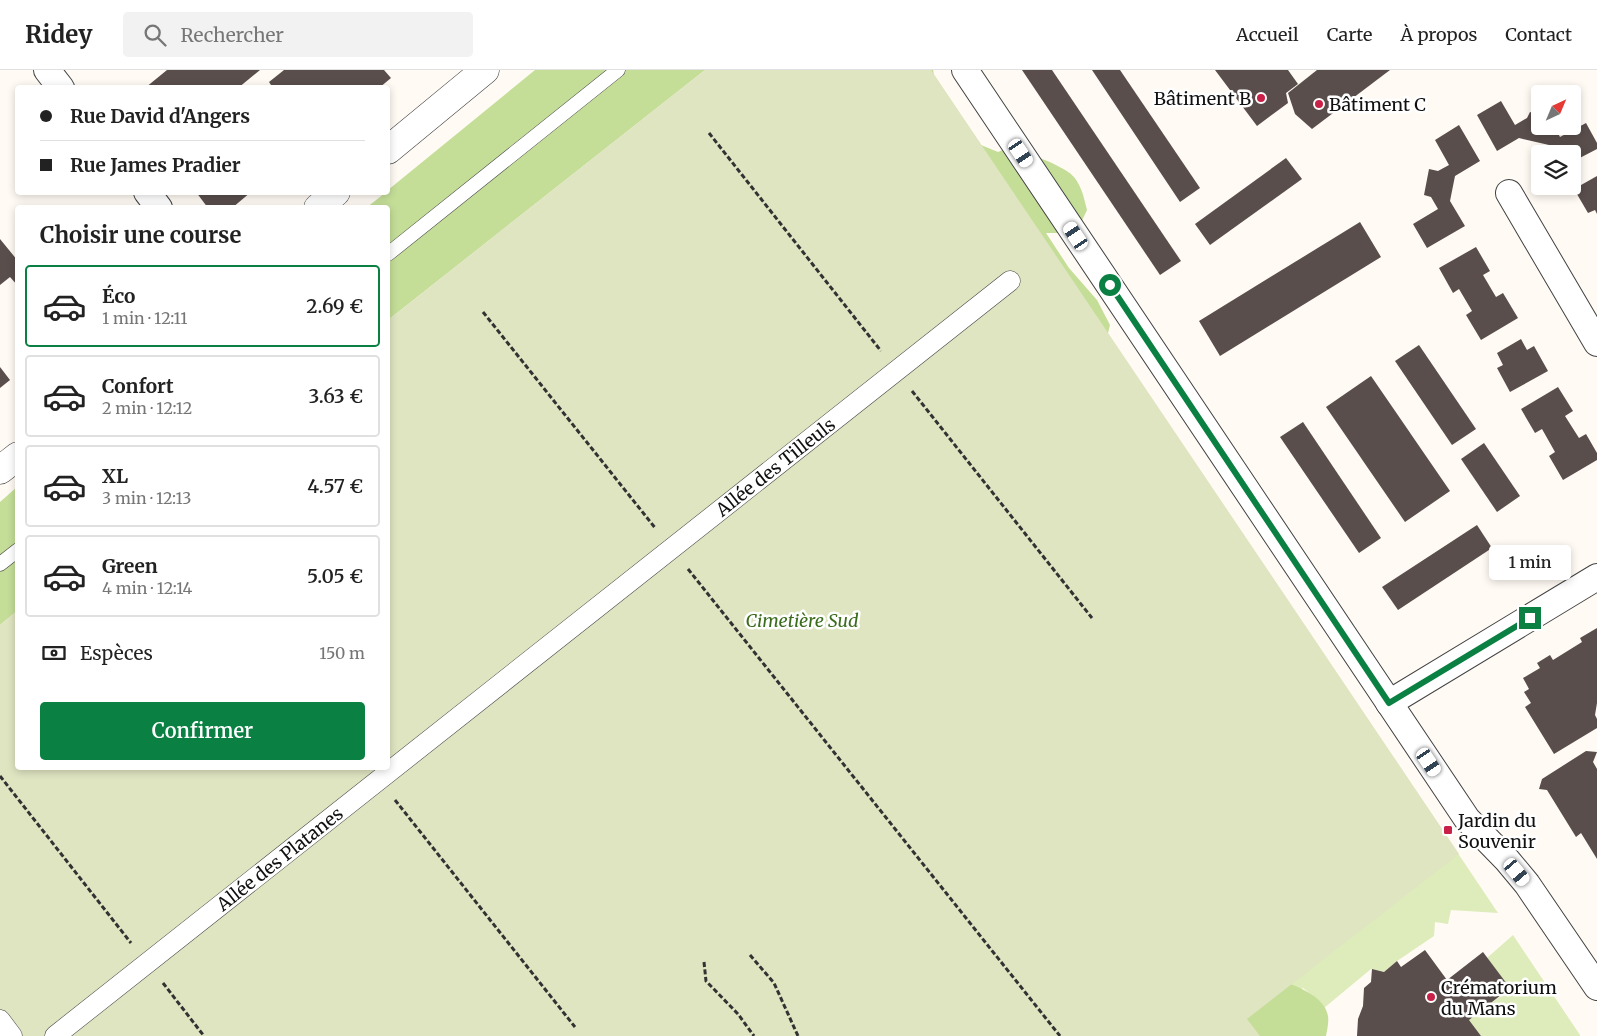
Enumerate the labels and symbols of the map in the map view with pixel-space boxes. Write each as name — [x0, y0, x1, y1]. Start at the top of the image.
north arrow — [1531, 85, 1581, 135]
place label: Bâtiment B — [1154, 87, 1251, 110]
marker: Bâtiment B — [1255, 92, 1267, 104]
place label: Bâtiment C — [1329, 93, 1426, 116]
marker: Bâtiment C — [1313, 98, 1325, 110]
car — [1006, 136, 1035, 170]
car — [1061, 219, 1090, 253]
route start — [1099, 274, 1121, 296]
street label: Allée des Tilleuls — [710, 412, 840, 522]
callout: 1 min — [1489, 546, 1571, 580]
route end — [1519, 607, 1541, 629]
park label: Cimetière Sud — [746, 609, 859, 632]
car — [1414, 745, 1443, 779]
street label: Allée des Platanes — [211, 802, 347, 916]
place label: Jardin du Souvenir — [1457, 809, 1536, 853]
marker: Jardin du Souvenir — [1442, 824, 1454, 836]
car — [1501, 856, 1532, 888]
place label: Crématorium du Mans — [1441, 976, 1557, 1020]
marker: Crématorium du Mans — [1425, 991, 1437, 1003]

